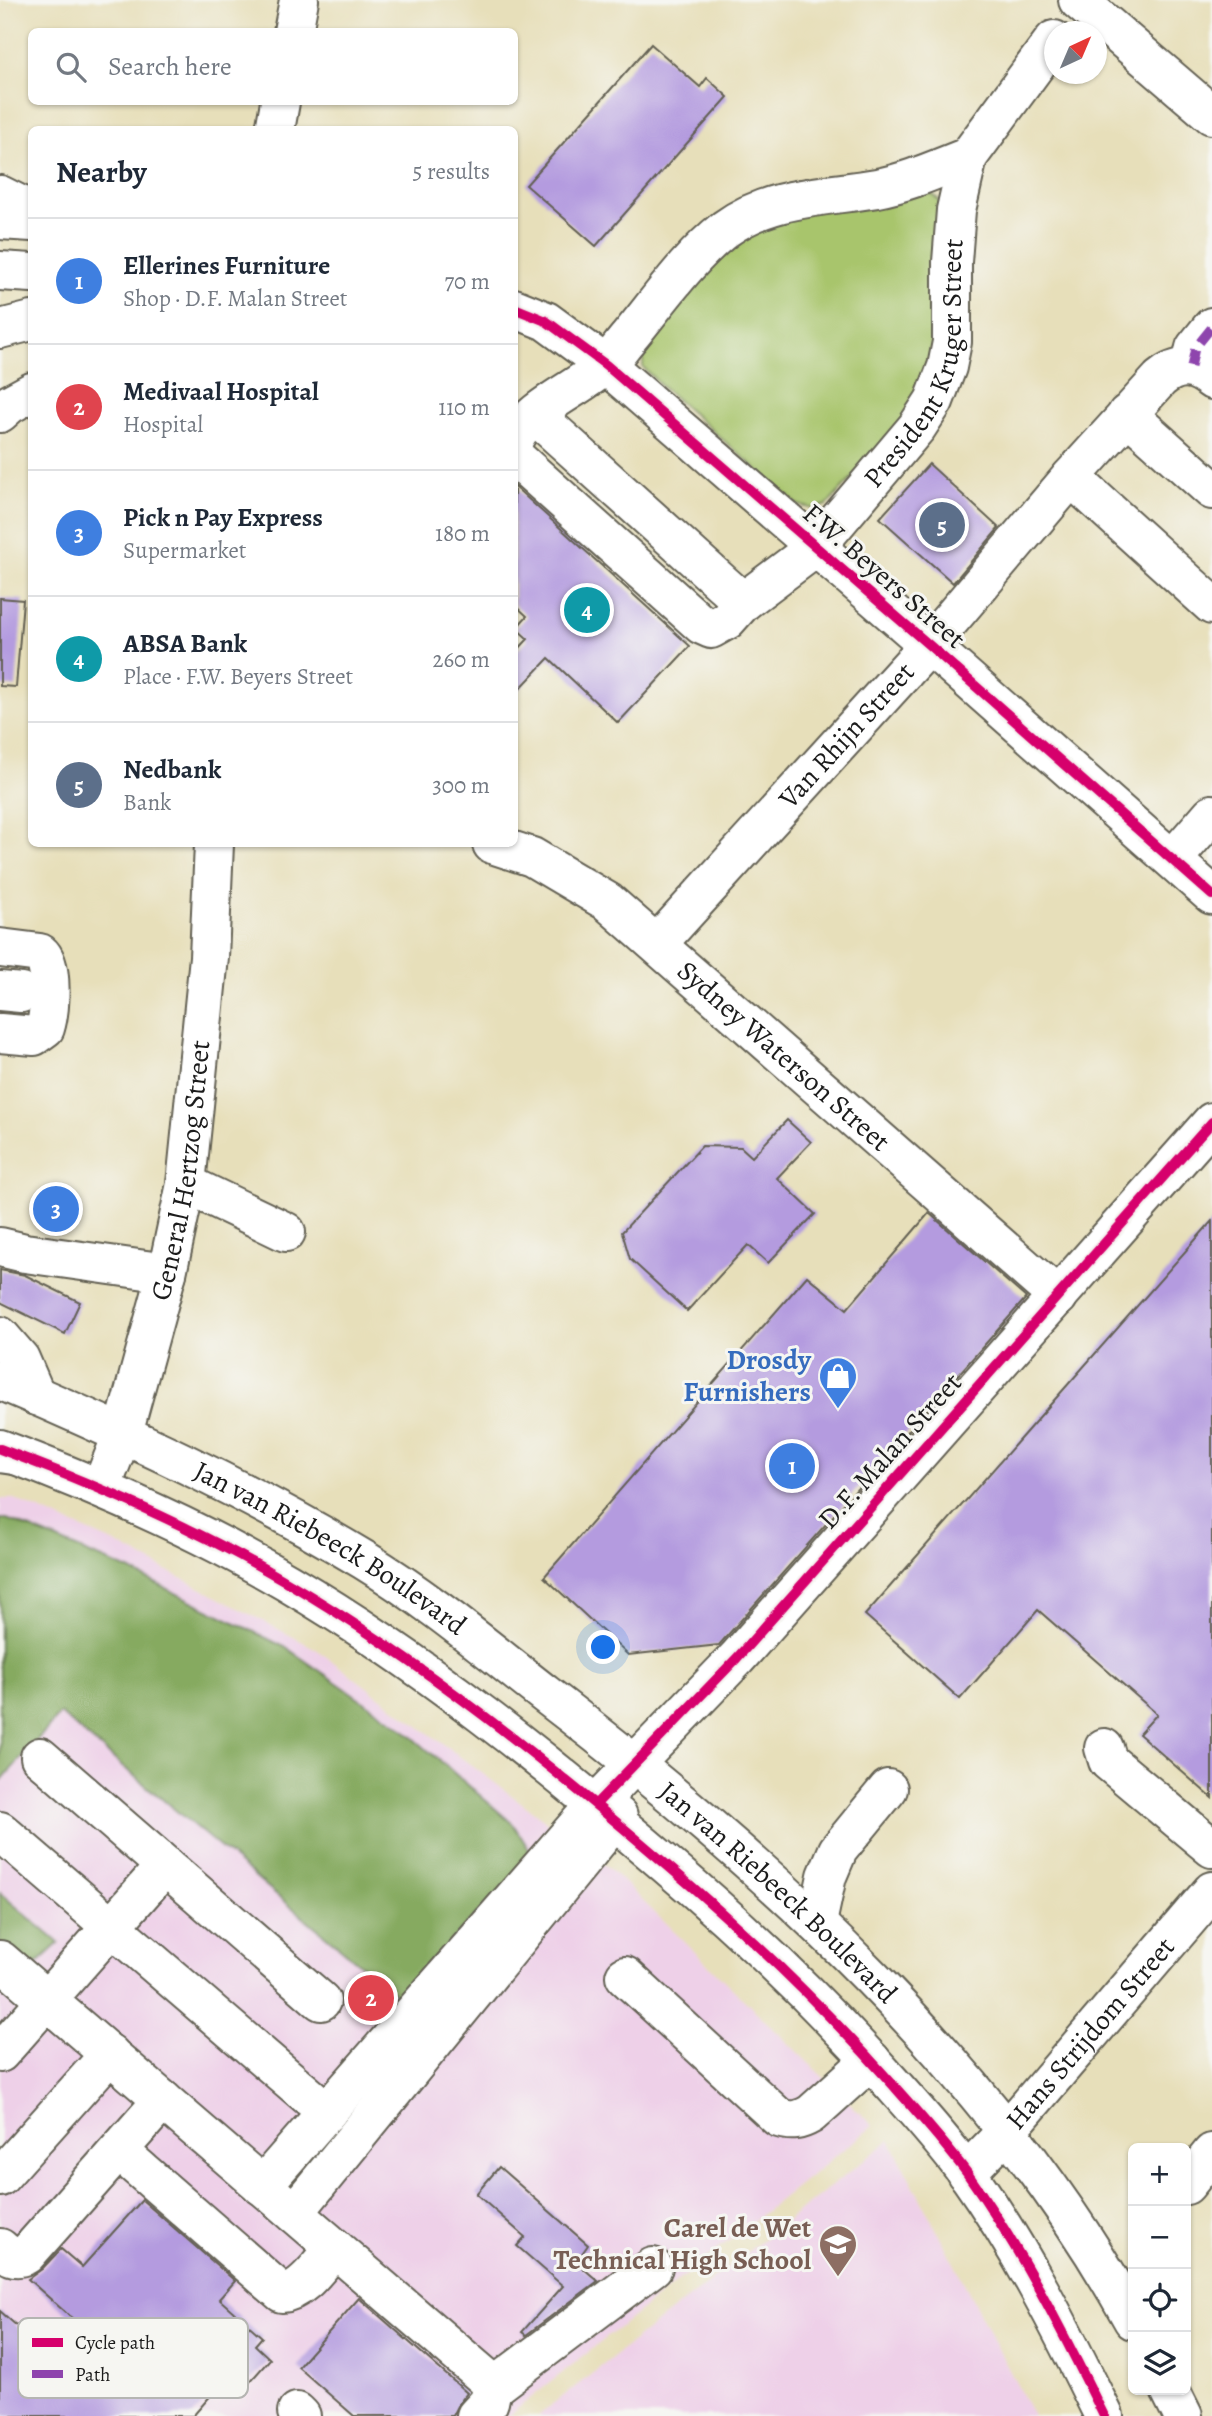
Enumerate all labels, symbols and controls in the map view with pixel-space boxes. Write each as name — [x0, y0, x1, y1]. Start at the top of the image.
north arrow — [1044, 21, 1107, 84]
search box — [28, 28, 518, 105]
icon: search — [52, 48, 90, 86]
text: Search here — [108, 49, 232, 84]
text: Nearby — [56, 152, 147, 192]
text: 5 results — [413, 156, 490, 187]
street label: President Kruger Street — [855, 237, 973, 496]
text: Ellerines Furniture — [123, 248, 330, 283]
text: 1 — [75, 266, 83, 297]
text: 70 m — [444, 266, 490, 297]
text: Shop · D.F. Malan Street — [123, 283, 347, 314]
text: Medivaal Hospital — [123, 374, 319, 409]
text: 2 — [73, 392, 85, 423]
text: 110 m — [438, 392, 490, 423]
text: Hospital — [123, 409, 203, 440]
street label: F.W. Beyers Street — [794, 495, 974, 657]
pin: 5 — [919, 499, 965, 551]
text: Pick n Pay Express — [123, 500, 323, 535]
text: 3 — [74, 518, 84, 549]
text: 180 m — [435, 518, 490, 549]
text: Supermarket — [123, 535, 246, 566]
pin: 4 — [564, 584, 610, 636]
text: ABSA Bank — [123, 626, 247, 661]
text: 4 — [74, 644, 84, 675]
text: 260 m — [432, 644, 490, 675]
street label: Van Rhijn Street — [770, 654, 923, 817]
text: Place · F.W. Beyers Street — [123, 661, 353, 692]
text: Nedbank — [123, 752, 221, 787]
text: 5 — [74, 770, 84, 801]
text: 300 m — [432, 770, 490, 801]
text: Bank — [123, 787, 171, 818]
street label: Sydney Waterson Street — [669, 952, 898, 1160]
street label: General Hertzog Street — [141, 1039, 219, 1305]
pin: 3 — [33, 1183, 79, 1235]
place label: Drosdy Furnishers — [683, 1341, 812, 1411]
shop icon: Drosdy Furnishers — [817, 1355, 859, 1410]
street label: D.F. Malan Street — [810, 1365, 970, 1537]
pin: 1 — [769, 1440, 815, 1492]
street label: Jan van Riebeeck Boulevard — [187, 1452, 475, 1645]
your location — [586, 1630, 620, 1664]
street label: Jan van Riebeeck Boulevard — [651, 1773, 906, 2013]
street label: Hans Strijdom Street — [997, 1929, 1183, 2138]
pin: 2 — [348, 1972, 394, 2024]
map controls — [1128, 2143, 1191, 2395]
button: + — [1128, 2143, 1191, 2206]
button: − — [1128, 2206, 1191, 2269]
place label: Carel de Wet Technical High School — [554, 2209, 812, 2279]
school or university icon: Carel de Wet Technical High School — [817, 2223, 859, 2278]
button: locate — [1128, 2269, 1191, 2332]
legend — [18, 2318, 248, 2398]
text: Cycle path — [75, 2330, 155, 2356]
button: layers — [1128, 2332, 1191, 2395]
text: Path — [75, 2362, 110, 2388]

